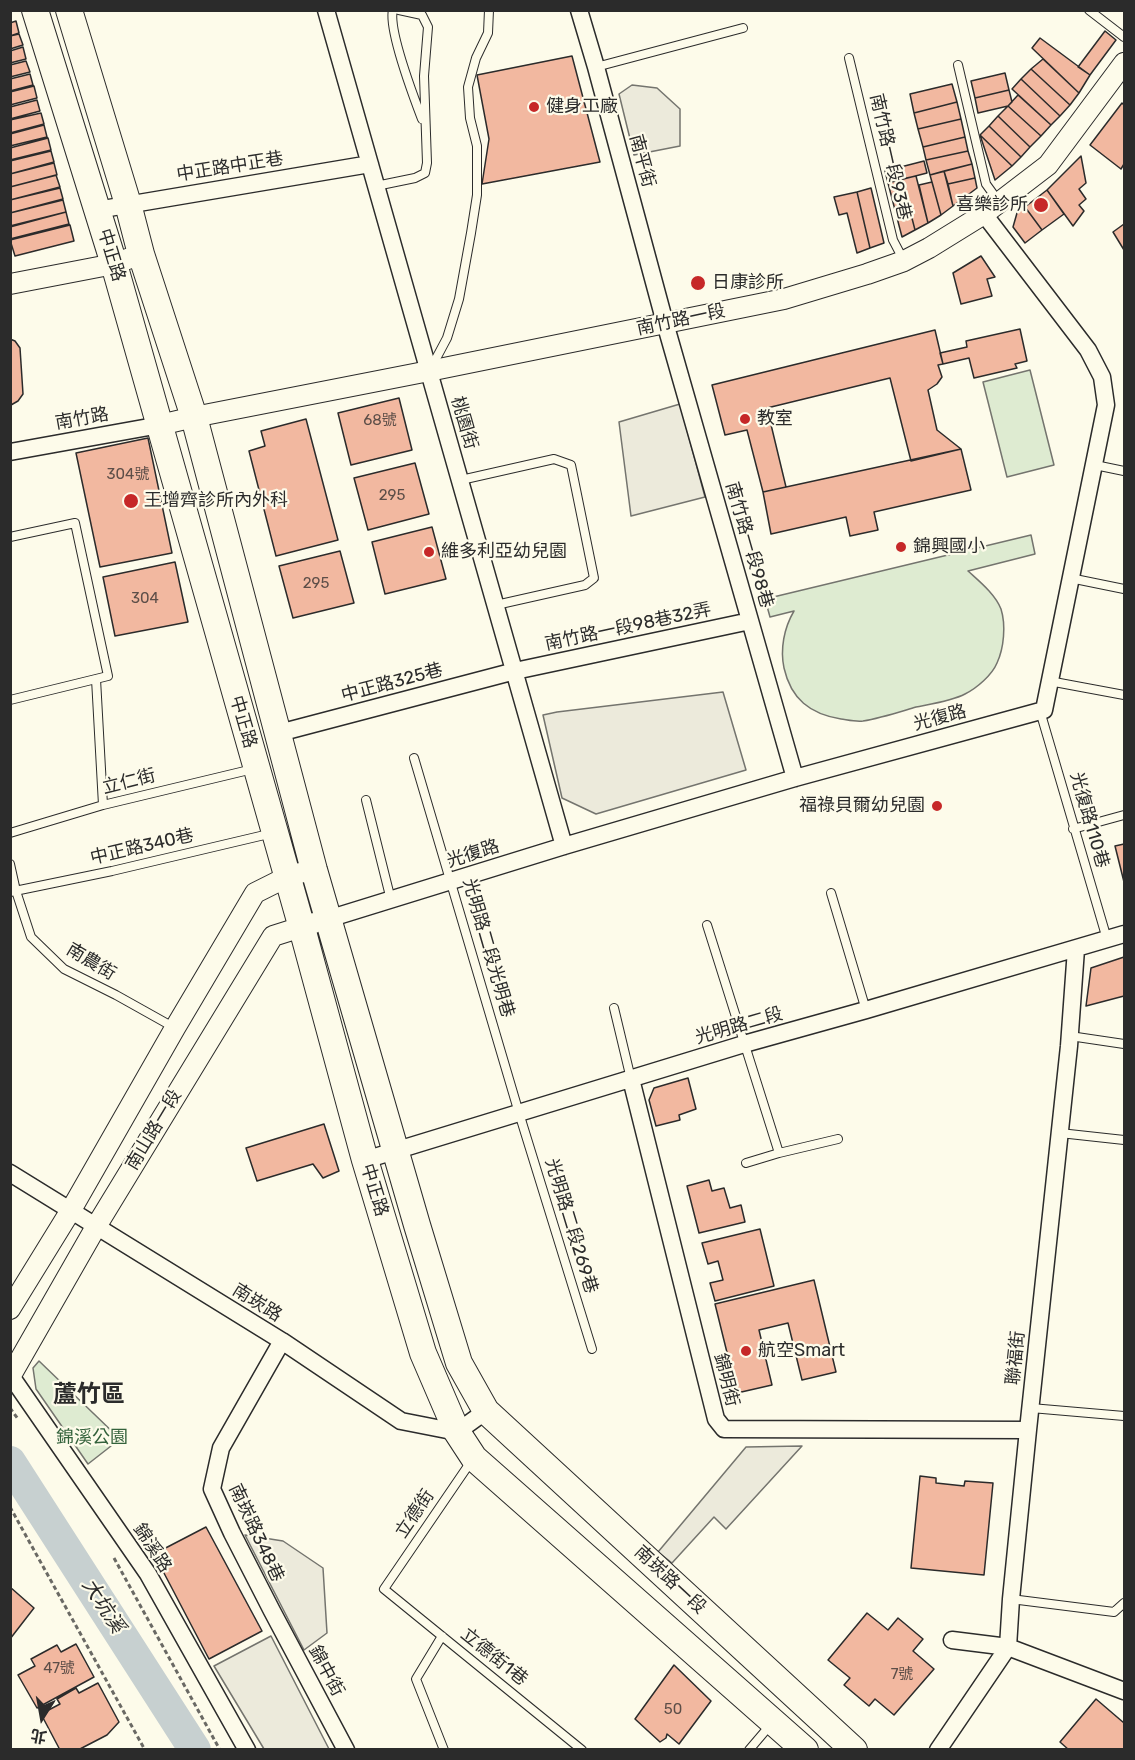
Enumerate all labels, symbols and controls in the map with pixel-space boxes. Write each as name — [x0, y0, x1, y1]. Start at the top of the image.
street label: 南竹路一段93巷 — [865, 92, 915, 222]
place label: 健身工廠 — [546, 96, 618, 118]
marker: 健身工廠 — [527, 100, 541, 114]
street label: 南平街 — [625, 132, 659, 190]
street label: 中正路中正巷 — [175, 148, 285, 186]
place label: 喜樂診所 — [956, 194, 1028, 216]
marker: 喜樂診所 — [1032, 196, 1050, 214]
street label: 中正路 — [93, 226, 129, 284]
place label: 日康診所 — [712, 272, 784, 294]
marker: 日康診所 — [689, 274, 707, 292]
street label: 南竹路一段 — [635, 300, 727, 340]
street label: 桃園街 — [446, 394, 482, 452]
street label: 南竹路 — [54, 404, 110, 434]
place label: 教室 — [757, 408, 793, 430]
house number: 68號 — [363, 412, 397, 430]
marker: 教室 — [738, 412, 752, 426]
house number: 304號 — [107, 466, 149, 484]
street label: 南竹路一段98巷 — [721, 479, 777, 611]
house number: 295 — [379, 487, 405, 505]
place label: 王增齊診所內外科 — [144, 490, 288, 512]
marker: 王增齊診所內外科 — [122, 492, 140, 510]
place label: 錦興國小 — [913, 536, 985, 558]
marker: 錦興國小 — [894, 540, 908, 554]
place label: 維多利亞幼兒園 — [441, 541, 567, 563]
marker: 維多利亞幼兒園 — [422, 545, 436, 559]
house number: 295 — [303, 575, 329, 593]
house number: 304 — [131, 590, 159, 608]
street label: 南竹路一段98巷32弄 — [543, 599, 713, 655]
street label: 中正路325巷 — [339, 659, 445, 707]
street label: 中正路 — [225, 693, 261, 751]
street label: 光復路 — [911, 701, 969, 735]
street label: 立仁街 — [100, 765, 158, 799]
street label: 光復路110巷 — [1065, 770, 1113, 870]
place label: 福祿貝爾幼兒園 — [799, 795, 925, 817]
marker: 福祿貝爾幼兒園 — [930, 799, 944, 813]
street label: 中正路340巷 — [88, 825, 196, 869]
street label: 光復路 — [444, 835, 502, 873]
street label: 光明路二段光明巷 — [458, 876, 518, 1020]
street label: 南農街 — [62, 939, 120, 985]
street label: 光明路二段 — [693, 1003, 785, 1049]
street label: 南山路一段 — [122, 1086, 186, 1174]
street label: 光明路二段269巷 — [540, 1156, 602, 1296]
street label: 中正路 — [356, 1161, 392, 1219]
street label: 南崁路 — [228, 1280, 286, 1326]
street label: 聯福街 — [1002, 1330, 1030, 1386]
place label: 航空Smart — [758, 1340, 845, 1362]
marker: 航空Smart — [739, 1344, 753, 1358]
street label: 錦明街 — [709, 1351, 743, 1409]
district label: 蘆竹區 — [53, 1381, 125, 1409]
park label: 錦溪公園 — [56, 1427, 128, 1449]
street label: 南崁路348巷 — [224, 1481, 288, 1585]
street label: 立德街 — [391, 1486, 439, 1542]
street label: 錦溪路 — [128, 1519, 176, 1577]
street label: 南崁路一段 — [630, 1541, 710, 1619]
water label: 大坑溪 — [77, 1574, 129, 1638]
street label: 立德街1巷 — [456, 1624, 532, 1690]
street label: 錦中街 — [304, 1642, 348, 1700]
house number: 47號 — [43, 1660, 75, 1678]
house number: 7號 — [891, 1666, 913, 1684]
north arrow — [12, 1688, 72, 1748]
house number: 50 — [664, 1701, 682, 1719]
text: 北 — [29, 1725, 48, 1747]

